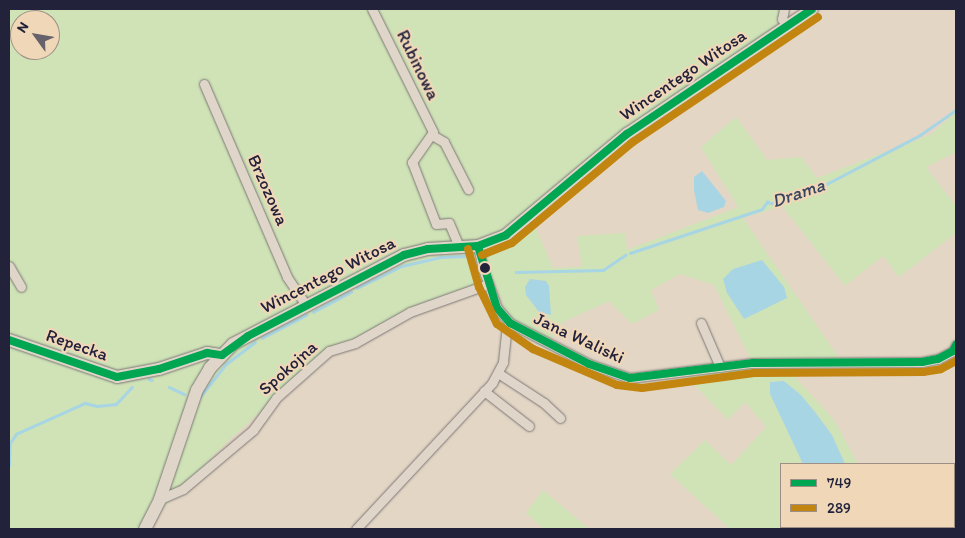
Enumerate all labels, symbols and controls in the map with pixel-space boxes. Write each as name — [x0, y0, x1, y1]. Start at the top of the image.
north arrow — [10, 10, 60, 60]
text: N — [13, 19, 32, 36]
street label: Wincentego Witosa — [616, 25, 750, 125]
street label: Rubinowa — [392, 26, 444, 104]
street label: Brzozowa — [243, 151, 293, 229]
water label: Drama — [768, 173, 828, 213]
street label: Wincentego Witosa — [257, 232, 399, 318]
unlabelled marker — [480, 263, 490, 273]
street label: Jana Waliski — [531, 308, 627, 368]
street label: Repecka — [43, 324, 111, 366]
street label: Spokojna — [254, 336, 322, 400]
legend — [780, 463, 955, 528]
text: 749 — [827, 474, 851, 492]
text: 289 — [827, 499, 851, 517]

